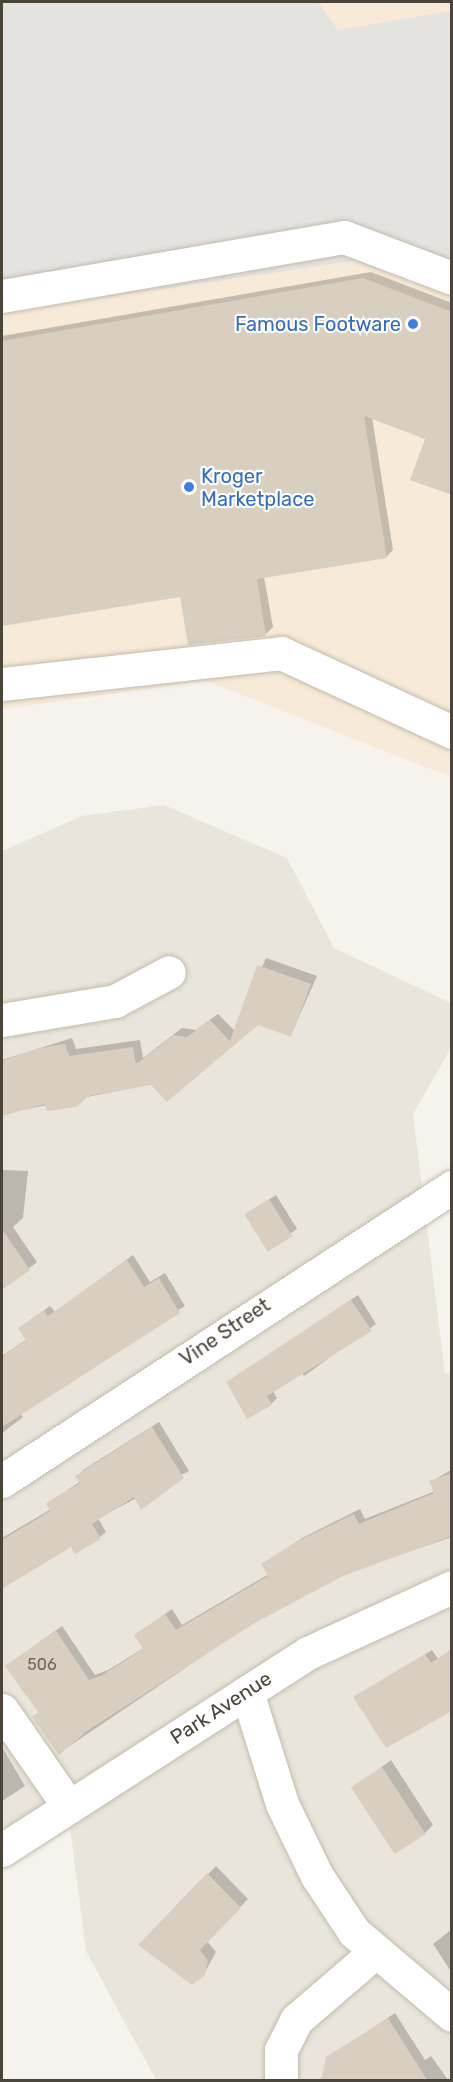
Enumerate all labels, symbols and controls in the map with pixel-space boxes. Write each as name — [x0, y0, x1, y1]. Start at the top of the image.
place label: Famous Footware — [235, 312, 401, 336]
marker: Famous Footware — [406, 317, 420, 331]
place label: Kroger Marketplace — [201, 464, 314, 511]
marker: Kroger Marketplace — [182, 480, 196, 494]
street label: Vine Street — [175, 1293, 275, 1371]
house number: 506 — [27, 1655, 57, 1675]
street label: Park Avenue — [166, 1666, 276, 1750]

